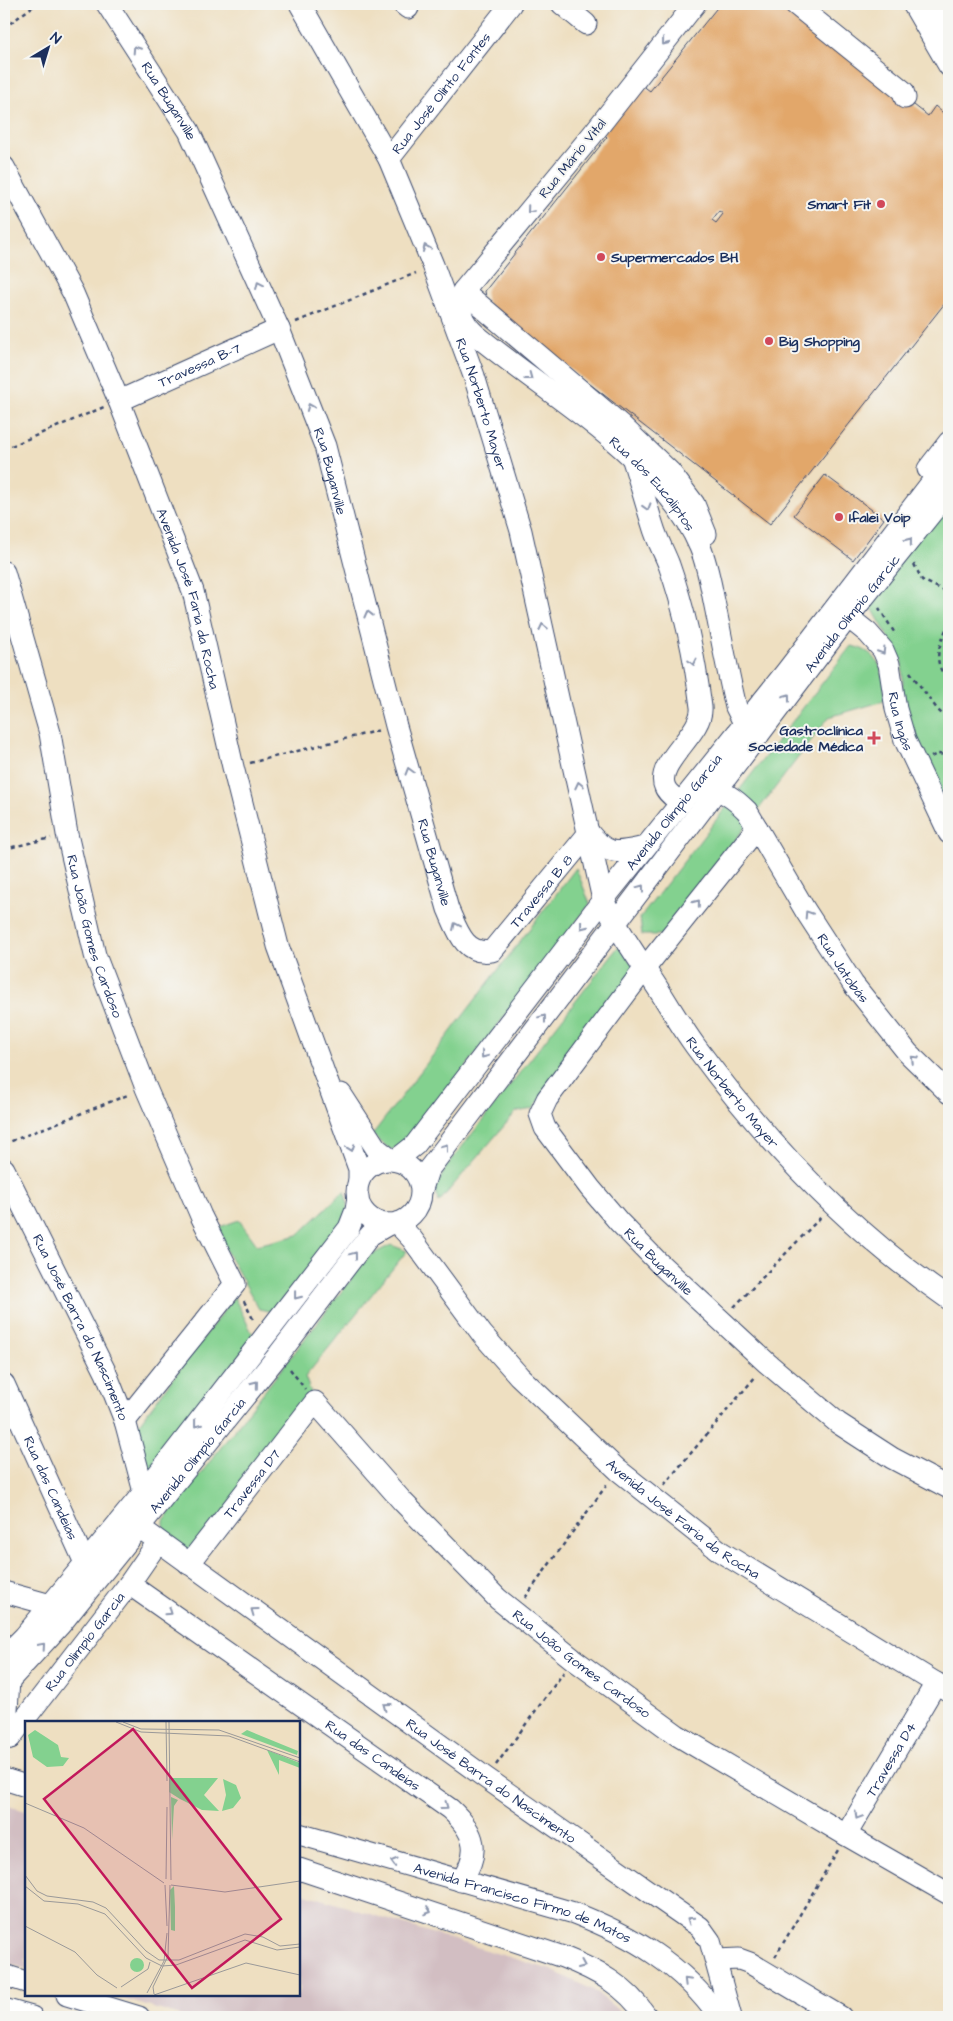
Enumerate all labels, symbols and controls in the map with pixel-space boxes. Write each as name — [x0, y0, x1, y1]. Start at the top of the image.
north arrow — [22, 22, 72, 72]
text: N — [46, 28, 65, 49]
street label: Rua José Olinto Fontes — [387, 28, 496, 159]
one-way arrow — [662, 36, 670, 45]
one-way arrow — [132, 45, 142, 54]
street label: Rua Buganville — [136, 58, 201, 144]
street label: Rua Mário Vital — [534, 114, 611, 203]
place label: Smart Fit — [807, 195, 871, 215]
marker: Smart Fit — [875, 198, 887, 210]
one-way arrow — [527, 204, 536, 213]
one-way arrow — [422, 244, 433, 253]
place label: Supermercados BH — [610, 248, 739, 268]
marker: Supermercados BH — [595, 251, 607, 263]
one-way arrow — [255, 281, 266, 290]
place label: Big Shopping — [779, 332, 860, 353]
street label: Rua Norberto Mayer — [450, 335, 511, 474]
marker: Big Shopping — [763, 335, 775, 347]
street label: Travessa B-7 — [155, 338, 244, 393]
one-way arrow — [523, 371, 532, 380]
one-way arrow — [306, 403, 316, 412]
street label: Rua Buganville — [308, 425, 351, 517]
street label: Rua dos Eucaliptos — [604, 432, 699, 535]
one-way arrow — [642, 502, 652, 510]
street label: Avenida José Faria da Rocha — [151, 506, 224, 691]
place label: Ifalei Voip — [849, 508, 911, 528]
marker: Ifalei Voip — [833, 511, 845, 523]
one-way arrow — [903, 538, 912, 547]
street label: Avenida Olímpio Garcic — [800, 550, 906, 677]
one-way arrow — [363, 610, 374, 618]
one-way arrow — [538, 622, 549, 631]
one-way arrow — [875, 646, 885, 655]
one-way arrow — [687, 658, 698, 667]
street label: Rua Ingás — [882, 691, 918, 754]
one-way arrow — [782, 694, 790, 703]
place label: Gastroclínica Sociedade Médica — [747, 721, 864, 757]
marker: Gastroclínica Sociedade Médica — [867, 731, 881, 745]
street label: Avenida Olímpio Garcia — [622, 750, 727, 875]
one-way arrow — [404, 768, 414, 776]
one-way arrow — [574, 781, 585, 790]
street label: Rua Buganville — [412, 817, 456, 909]
street label: Travessa B 8 — [506, 851, 578, 933]
street label: Rua João Gomes Cardoso — [61, 853, 127, 1021]
one-way arrow — [636, 885, 644, 894]
one-way arrow — [691, 899, 700, 908]
one-way arrow — [804, 911, 814, 920]
one-way arrow — [581, 920, 589, 929]
one-way arrow — [452, 923, 462, 932]
street label: Rua Jatobás — [812, 930, 873, 1007]
one-way arrow — [537, 1014, 546, 1024]
street label: Rua Norberto Mayer — [681, 1033, 783, 1153]
one-way arrow — [481, 1049, 490, 1059]
one-way arrow — [911, 1056, 920, 1065]
one-way arrow — [439, 1143, 448, 1153]
one-way arrow — [345, 1144, 355, 1152]
street label: Rua Buganville — [619, 1224, 697, 1301]
street label: Rua José Barra do Nascimento — [27, 1231, 133, 1424]
one-way arrow — [349, 1252, 357, 1261]
one-way arrow — [294, 1290, 302, 1299]
one-way arrow — [249, 1381, 257, 1390]
street label: Avenida Olímpio Garcia — [145, 1394, 251, 1518]
one-way arrow — [194, 1418, 203, 1428]
street label: Rua das Candeias — [18, 1433, 82, 1543]
street label: Travessa D7 — [219, 1445, 286, 1523]
street label: Avenida José Faria da Rocha — [601, 1455, 763, 1584]
street label: Rua Olimpio Garcia — [41, 1588, 130, 1696]
street label: Rua João Gomes Cardoso — [508, 1605, 655, 1724]
one-way arrow — [163, 1606, 173, 1615]
one-way arrow — [250, 1608, 260, 1617]
one-way arrow — [36, 1642, 45, 1651]
one-way arrow — [382, 1703, 392, 1712]
street label: Rua José Barra do Nascimento — [401, 1714, 580, 1849]
street label: Rua das Candeias — [321, 1716, 424, 1796]
street label: Travessa D4 — [862, 1718, 922, 1801]
inset map — [25, 1721, 300, 1996]
one-way arrow — [439, 1800, 449, 1809]
one-way arrow — [854, 1810, 864, 1819]
one-way arrow — [390, 1857, 399, 1867]
street label: Avenida Francisco Firmo de Matos — [411, 1858, 635, 1949]
one-way arrow — [423, 1906, 432, 1916]
one-way arrow — [687, 1917, 696, 1926]
one-way arrow — [577, 1958, 586, 1969]
one-way arrow — [684, 1977, 693, 1986]

